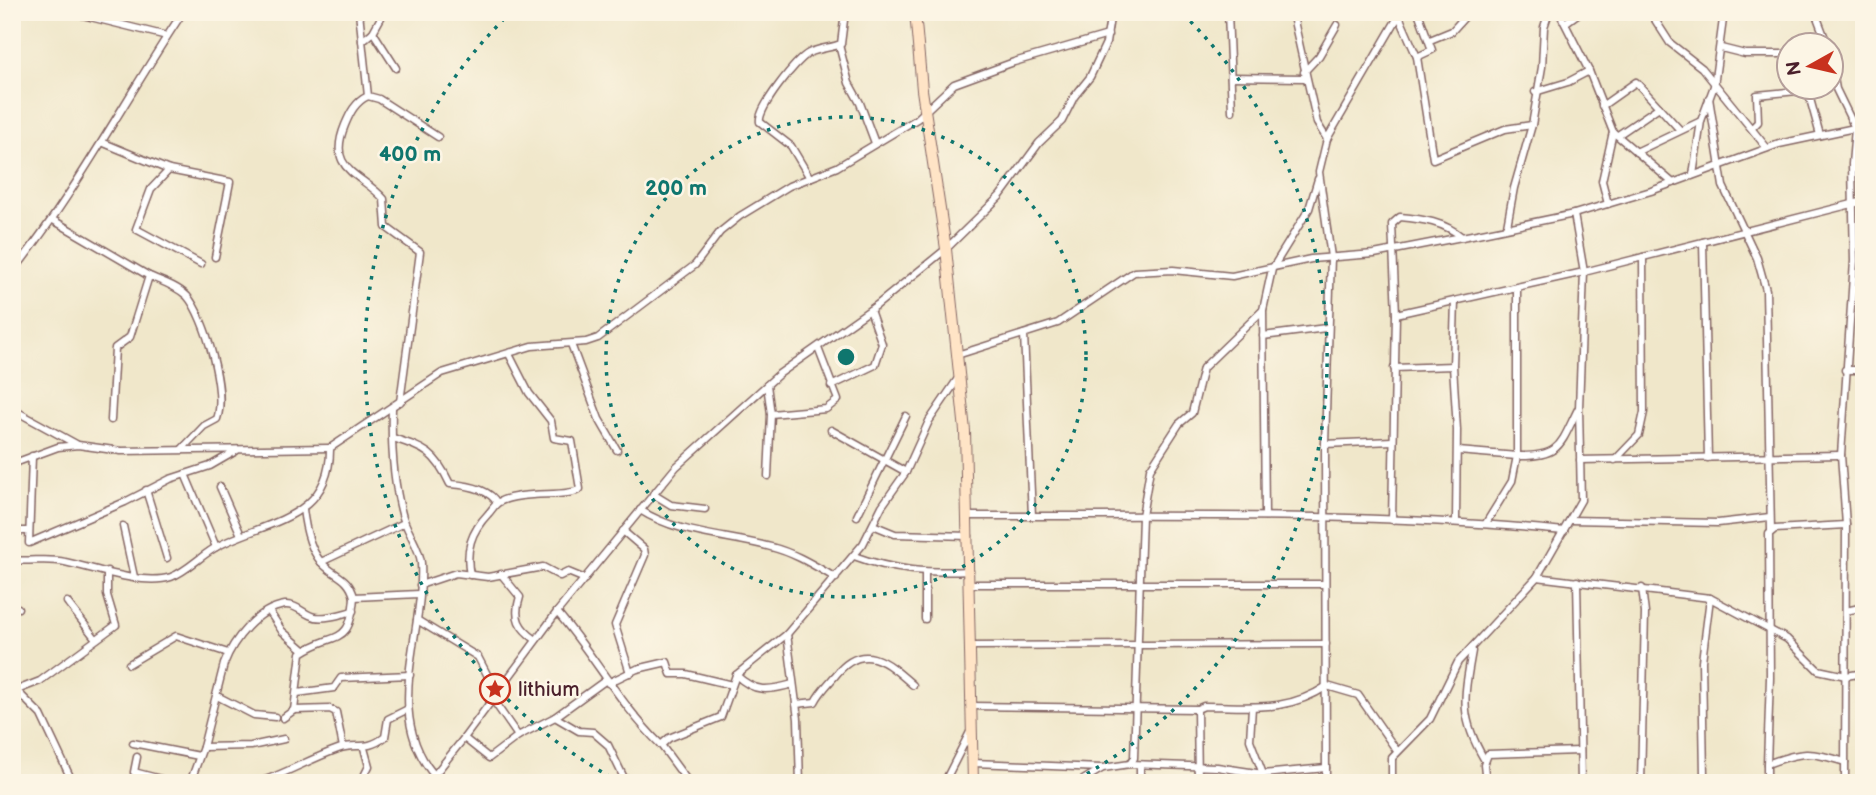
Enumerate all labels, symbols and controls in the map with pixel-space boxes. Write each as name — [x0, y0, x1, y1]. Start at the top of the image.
north arrow — [1774, 32, 1844, 102]
text: N — [1782, 59, 1807, 77]
text: 400 m — [379, 142, 441, 167]
text: 200 m — [645, 176, 707, 201]
centre of rings — [834, 345, 858, 369]
place icon: lithium — [478, 672, 512, 706]
place label: lithium — [518, 677, 580, 702]

